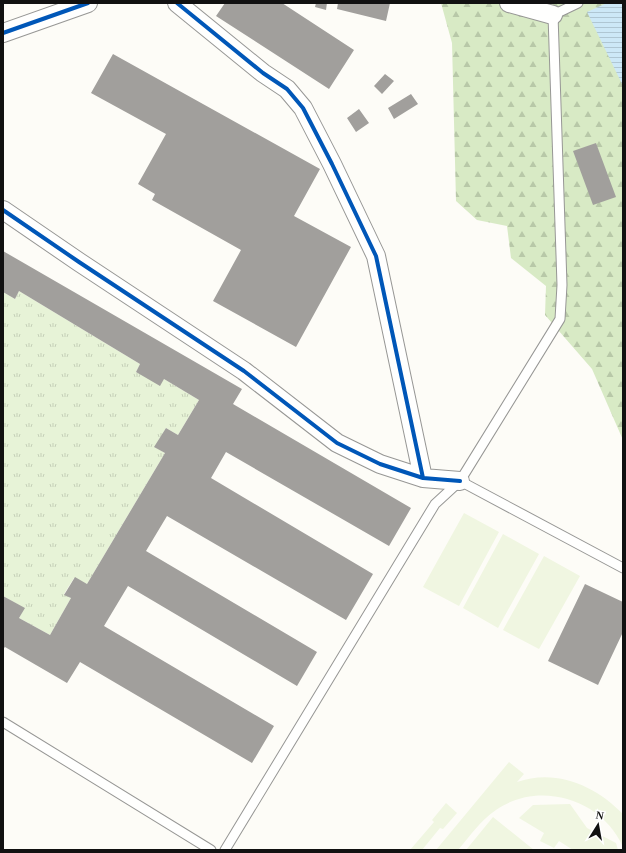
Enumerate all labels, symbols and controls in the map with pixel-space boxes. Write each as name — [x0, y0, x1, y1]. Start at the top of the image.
north arrow — [578, 805, 618, 845]
text: N — [595, 809, 605, 822]

